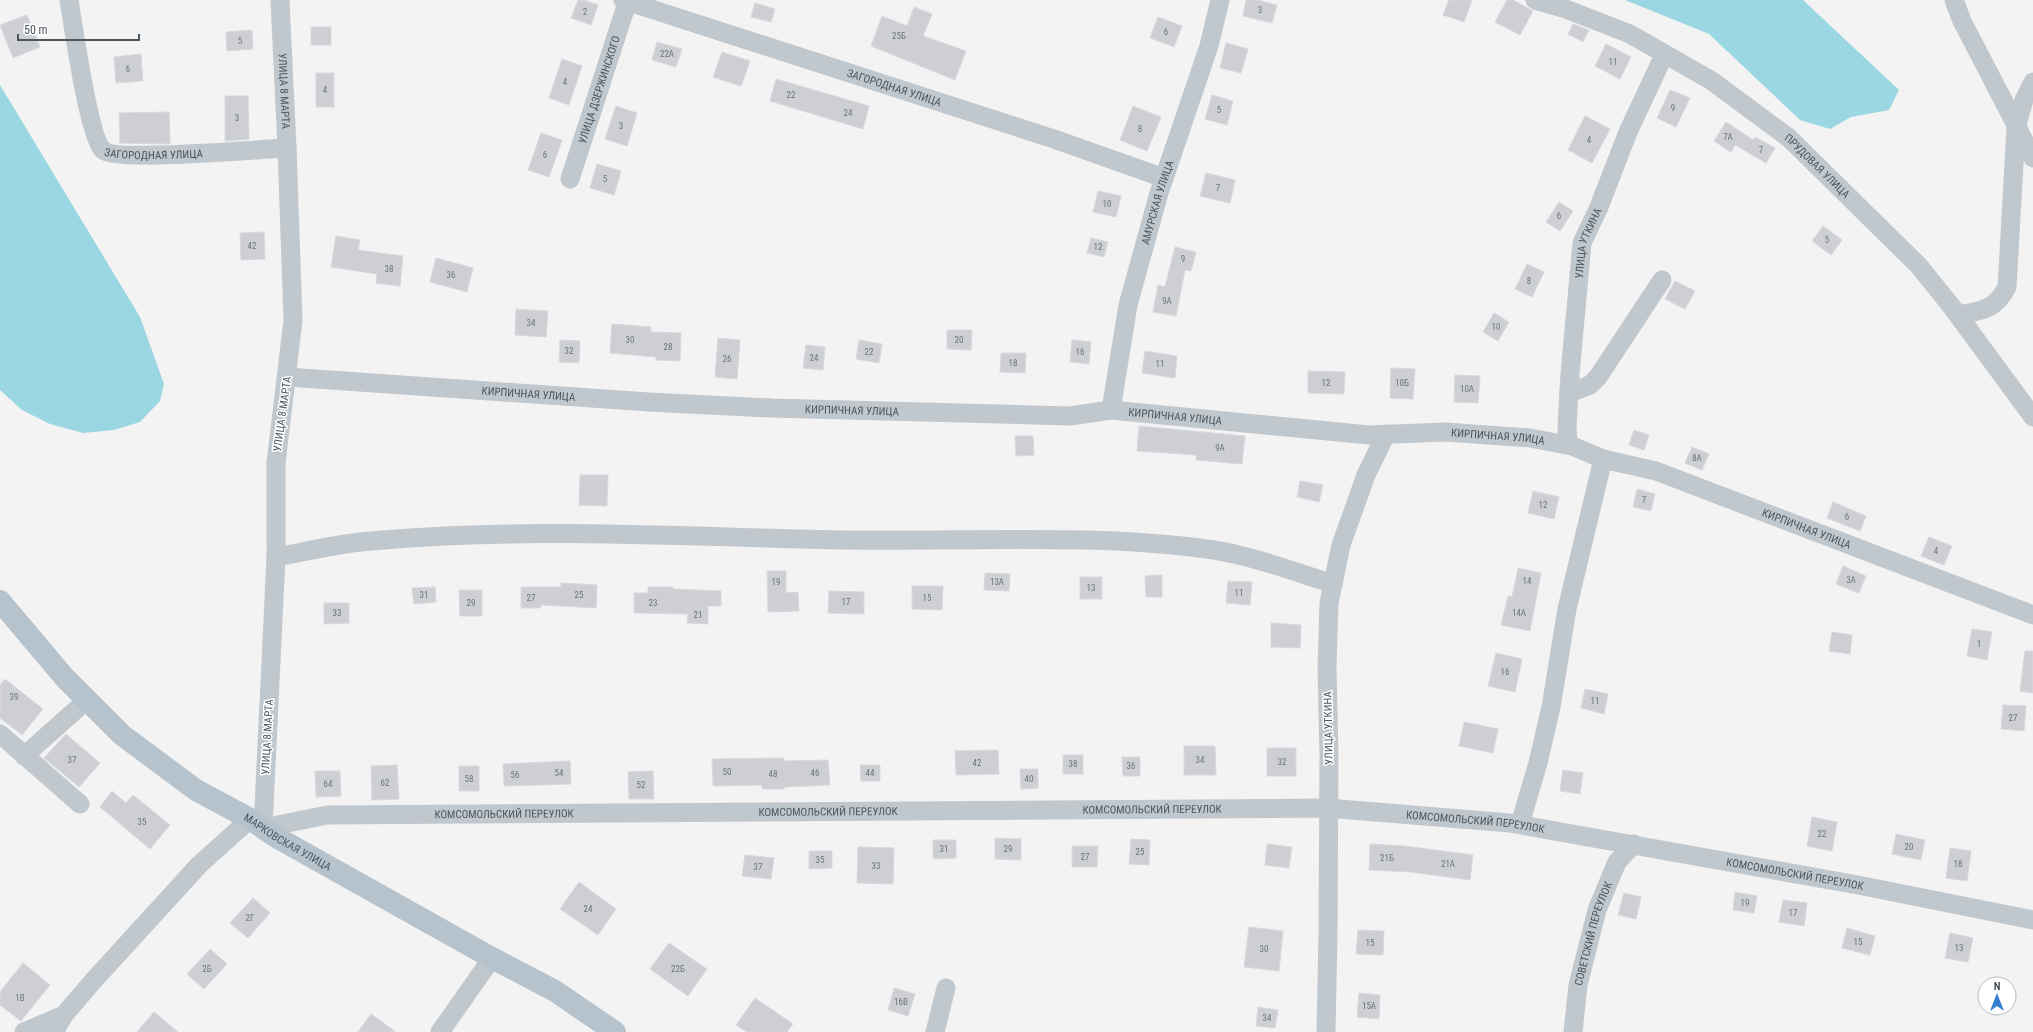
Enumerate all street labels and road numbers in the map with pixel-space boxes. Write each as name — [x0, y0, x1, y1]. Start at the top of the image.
street label: УЛИЦА ДЗЕРЖИНСКОГО — [576, 34, 623, 145]
street label: УЛИЦА 8 МАРТА — [276, 53, 292, 130]
street label: ЗАГОРОДНАЯ УЛИЦА — [845, 67, 944, 109]
street label: ПРУДОВАЯ УЛИЦА — [1782, 131, 1853, 202]
street label: ЗАГОРОДНАЯ УЛИЦА — [103, 146, 204, 162]
street label: АМУРСКАЯ УЛИЦА — [1139, 158, 1177, 246]
street label: УЛИЦА УТКИНА — [1573, 205, 1605, 279]
street label: УЛИЦА 8 МАРТА — [271, 375, 294, 452]
street label: КИРПИЧНАЯ УЛИЦА — [481, 384, 576, 404]
street label: КИРПИЧНАЯ УЛИЦА — [805, 403, 900, 418]
street label: КИРПИЧНАЯ УЛИЦА — [1128, 406, 1223, 428]
street label: КИРПИЧНАЯ УЛИЦА — [1451, 426, 1546, 448]
street label: КИРПИЧНАЯ УЛИЦА — [1760, 506, 1853, 552]
street label: УЛИЦА УТКИНА — [1321, 691, 1336, 765]
street label: УЛИЦА 8 МАРТА — [259, 698, 276, 775]
street label: КОМСОМОЛЬСКИЙ ПЕРЕУЛОК — [1082, 803, 1223, 817]
street label: КОМСОМОЛЬСКИЙ ПЕРЕУЛОК — [758, 805, 899, 819]
street label: КОМСОМОЛЬСКИЙ ПЕРЕУЛОК — [434, 807, 575, 821]
street label: КОМСОМОЛЬСКИЙ ПЕРЕУЛОК — [1406, 809, 1546, 836]
street label: МАРКОВСКАЯ УЛИЦА — [242, 811, 334, 874]
street label: КОМСОМОЛЬСКИЙ ПЕРЕУЛОК — [1725, 856, 1865, 893]
street label: СОВЕТСКИЙ ПЕРЕУЛОК — [1572, 879, 1615, 987]

